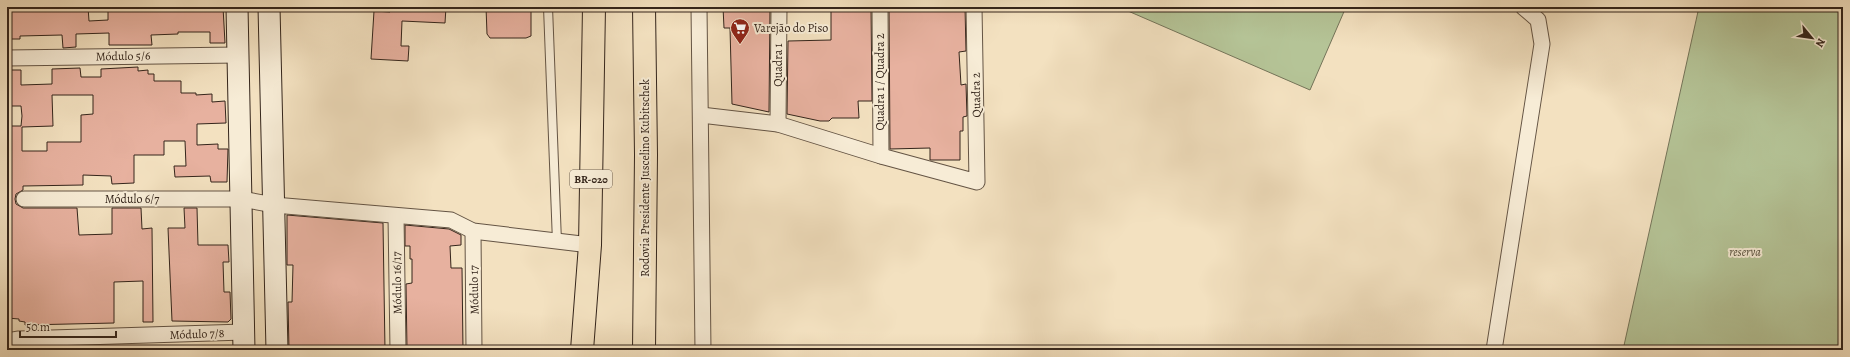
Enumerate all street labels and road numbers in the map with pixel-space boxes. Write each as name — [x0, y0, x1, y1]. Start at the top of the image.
street label: Quadra 1 / Quadra 2 — [872, 33, 888, 131]
street label: Quadra 1 — [770, 43, 786, 87]
street label: Módulo 5/6 — [95, 48, 151, 64]
street label: Quadra 2 — [968, 72, 984, 118]
street label: Rodovia Presidente Juscelino Kubitschek — [637, 79, 653, 277]
road number: BR-020 — [570, 170, 612, 188]
street label: Módulo 6/7 — [105, 191, 160, 207]
street label: Módulo 16/17 — [388, 250, 406, 315]
street label: Módulo 17 — [466, 264, 482, 315]
street label: Módulo 7/8 — [169, 325, 225, 343]

